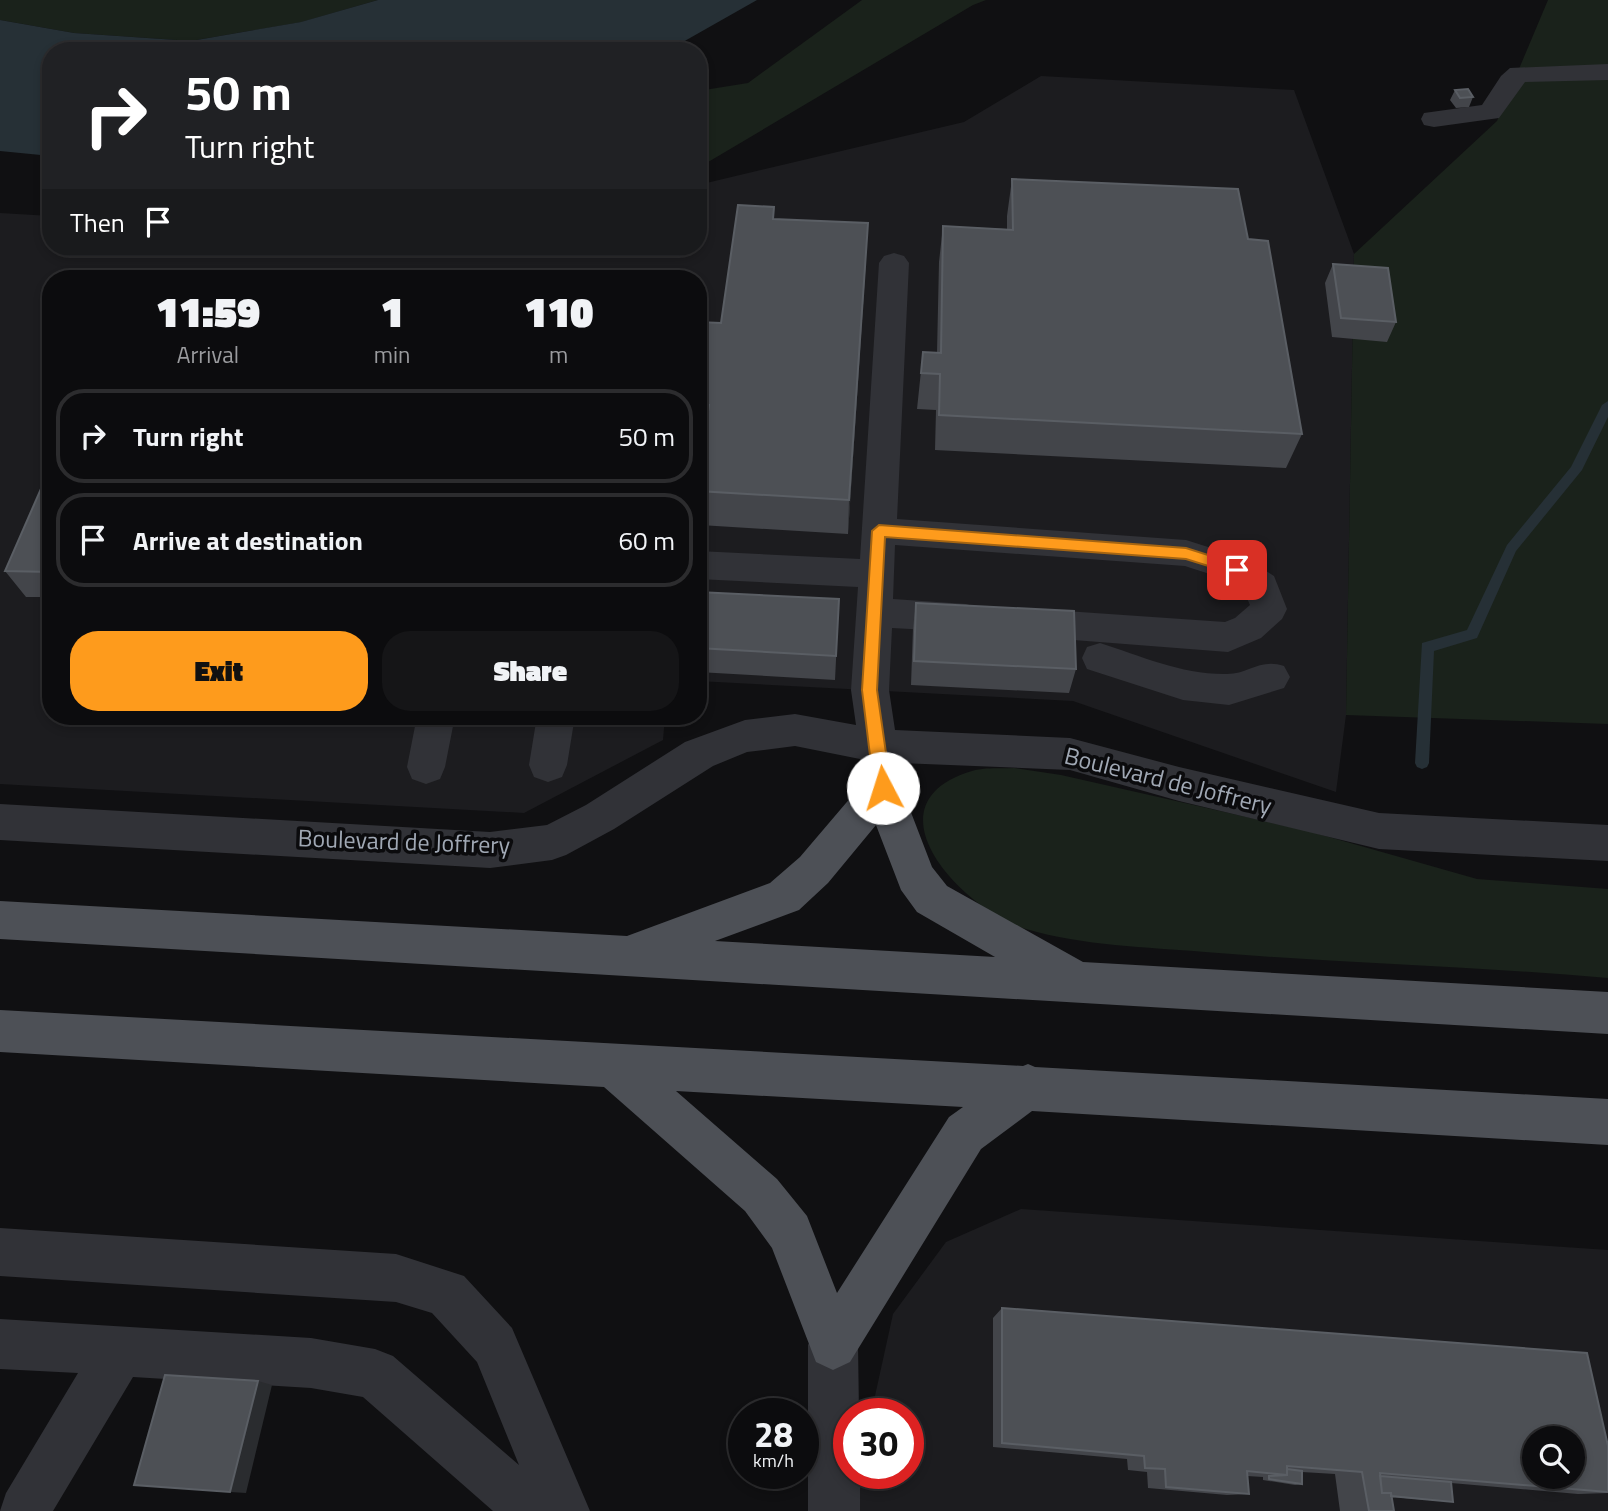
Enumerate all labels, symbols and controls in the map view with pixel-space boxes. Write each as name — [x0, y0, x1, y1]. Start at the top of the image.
text: 50 m — [185, 54, 292, 129]
icon: right — [70, 70, 161, 161]
text: Turn right — [185, 122, 314, 170]
text: Then — [70, 203, 125, 242]
icon: arrive — [139, 203, 177, 241]
text: 11:59 — [156, 279, 260, 343]
text: 1 — [381, 279, 404, 343]
text: 110 — [524, 279, 593, 343]
text: Arrival — [177, 337, 239, 372]
text: min — [374, 337, 410, 372]
text: m — [549, 337, 568, 372]
icon: right — [74, 417, 112, 455]
text: Turn right — [133, 417, 244, 456]
text: 50 m — [618, 417, 675, 456]
icon: arrive — [74, 521, 112, 559]
text: Arrive at destination — [133, 521, 363, 560]
text: 60 m — [618, 521, 675, 560]
pin — [1207, 540, 1267, 600]
icon: arrive — [1218, 551, 1256, 589]
button: Exit — [70, 631, 368, 711]
button: Share — [382, 631, 679, 711]
street label: Boulevard de Joffrery — [1061, 737, 1276, 823]
position arrow — [846, 751, 920, 825]
street label: Boulevard de Joffrery — [297, 819, 511, 863]
speed limit sign: 30 — [833, 1398, 924, 1489]
text: 28 — [754, 1407, 793, 1461]
map controls — [1522, 1426, 1585, 1489]
button: search — [1522, 1426, 1585, 1489]
text: km/h — [753, 1447, 794, 1474]

